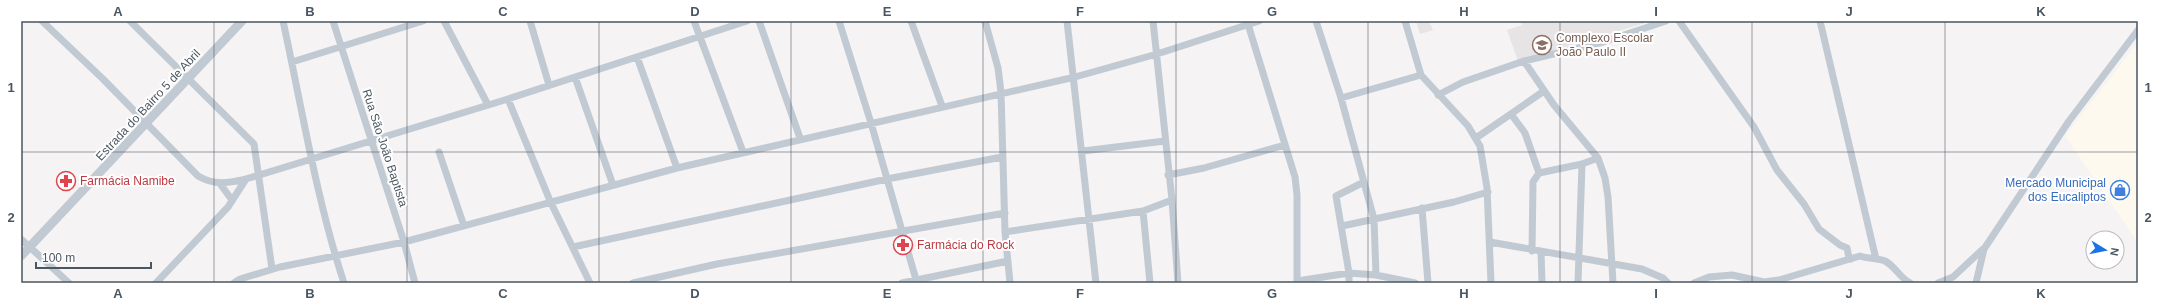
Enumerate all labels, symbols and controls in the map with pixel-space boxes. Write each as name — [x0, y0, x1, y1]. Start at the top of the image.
text: A — [113, 4, 123, 19]
text: B — [305, 4, 315, 19]
text: C — [498, 4, 508, 19]
text: D — [690, 4, 700, 19]
text: E — [883, 4, 892, 19]
text: F — [1076, 4, 1084, 19]
text: G — [1267, 4, 1277, 19]
text: H — [1459, 4, 1469, 19]
text: I — [1654, 4, 1658, 19]
text: J — [1845, 4, 1853, 19]
text: K — [2036, 4, 2046, 19]
place label: Complexo Escolar João Paulo II — [1556, 31, 1653, 59]
school or university icon: Complexo Escolar João Paulo II — [1531, 34, 1553, 56]
street label: Estrada do Bairro 5 de Abril — [93, 47, 203, 163]
text: 1 — [7, 80, 15, 95]
text: 1 — [2144, 80, 2152, 95]
street label: Rua São João Baptista — [359, 87, 411, 209]
pharmacy icon: Farmácia Namibe — [55, 170, 77, 192]
place label: Farmácia Namibe — [80, 174, 175, 188]
place label: Mercado Municipal dos Eucaliptos — [2005, 176, 2106, 204]
shop icon: Mercado Municipal dos Eucaliptos — [2109, 179, 2131, 201]
text: 2 — [7, 210, 15, 225]
text: 2 — [2144, 210, 2152, 225]
north arrow — [2085, 230, 2125, 270]
pharmacy icon: Farmácia do Rock — [892, 234, 914, 256]
place label: Farmácia do Rock — [917, 238, 1015, 252]
scale bar — [36, 244, 151, 270]
text: N — [2108, 247, 2121, 257]
text: 100 m — [42, 251, 75, 265]
text: A — [113, 286, 123, 301]
text: B — [305, 286, 315, 301]
text: C — [498, 286, 508, 301]
text: D — [690, 286, 700, 301]
text: E — [883, 286, 892, 301]
text: F — [1076, 286, 1084, 301]
text: G — [1267, 286, 1277, 301]
text: H — [1459, 286, 1469, 301]
text: I — [1654, 286, 1658, 301]
text: J — [1845, 286, 1853, 301]
text: K — [2036, 286, 2046, 301]

